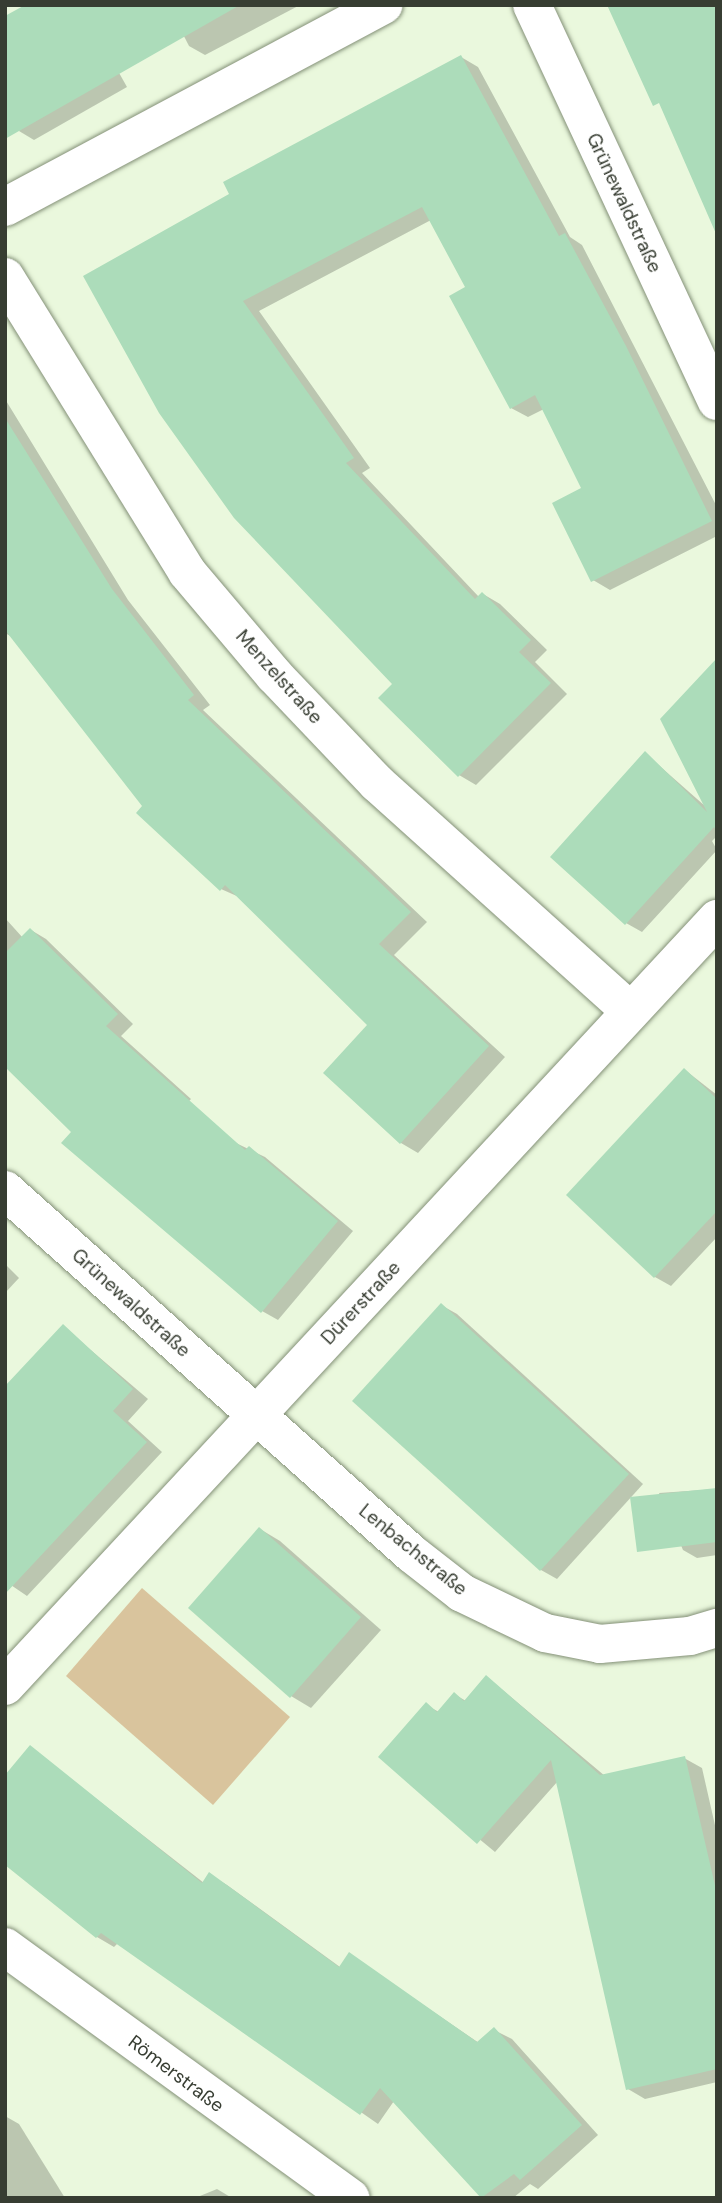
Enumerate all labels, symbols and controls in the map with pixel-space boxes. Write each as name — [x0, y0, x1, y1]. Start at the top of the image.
street label: Grünewaldstraße — [582, 130, 666, 276]
street label: Menzelstraße — [231, 625, 327, 729]
street label: Grünewaldstraße — [67, 1244, 195, 1362]
street label: Dürerstraße — [317, 1257, 405, 1349]
street label: Lenbachstraße — [354, 1499, 472, 1601]
street label: Römerstraße — [124, 2031, 228, 2117]

